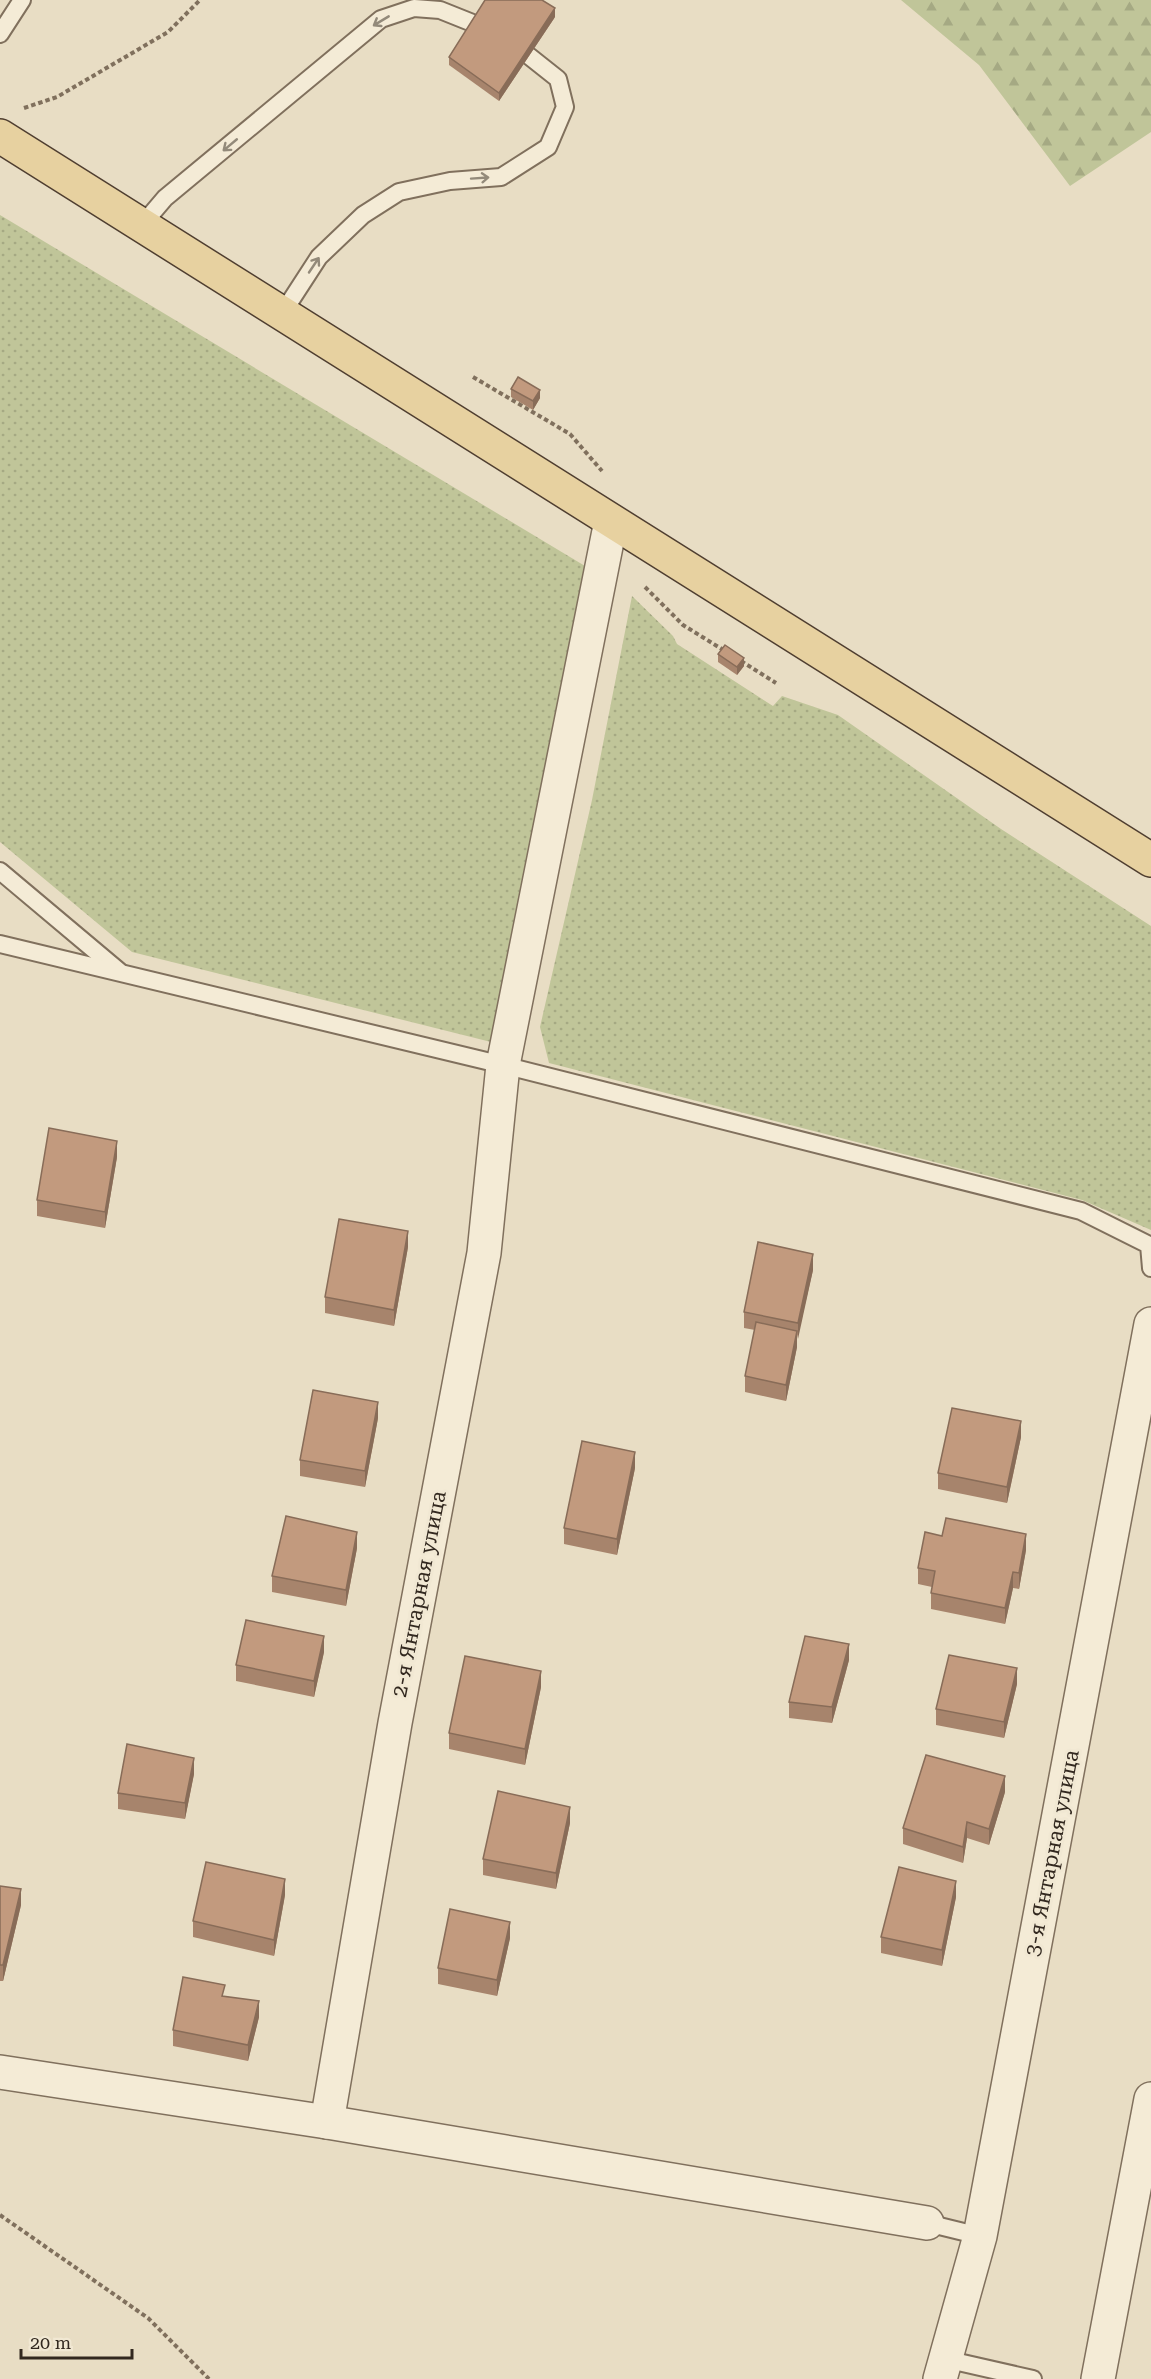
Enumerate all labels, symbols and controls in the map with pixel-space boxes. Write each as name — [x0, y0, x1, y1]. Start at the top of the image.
one-way arrow — [372, 15, 389, 27]
one-way arrow — [222, 138, 238, 151]
one-way arrow — [469, 173, 489, 184]
one-way arrow — [308, 257, 320, 273]
street label: 2-я Янтарная улица — [387, 1488, 451, 1699]
street label: 3-я Янтарная улица — [1020, 1747, 1084, 1958]
scale bar — [21, 2322, 132, 2360]
text: 20 m — [30, 2332, 71, 2353]

